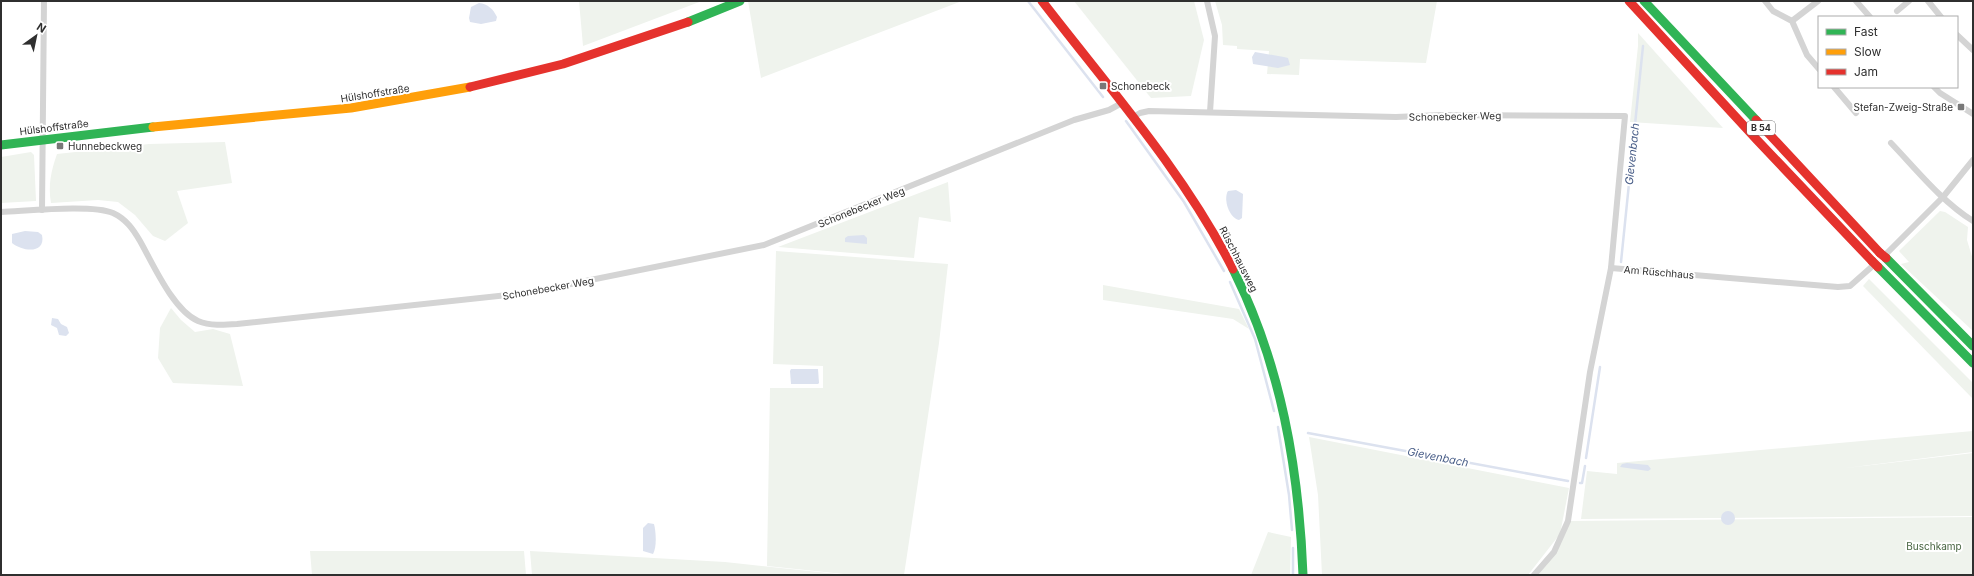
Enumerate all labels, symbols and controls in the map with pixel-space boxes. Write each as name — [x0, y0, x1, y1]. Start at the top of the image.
north arrow — [16, 16, 56, 56]
legend — [1818, 16, 1958, 88]
text: N — [34, 19, 49, 36]
text: Fast — [1854, 24, 1878, 39]
text: Slow — [1854, 44, 1882, 59]
text: Jam — [1854, 64, 1878, 79]
place label: Schonebeck — [1111, 80, 1170, 92]
marker: Schonebeck — [1098, 81, 1108, 91]
street label: Hülshoffstraße — [340, 82, 411, 104]
place label: Stefan-Zweig-Straße — [1854, 101, 1953, 113]
marker: Stefan-Zweig-Straße — [1956, 102, 1966, 112]
street label: Schonebecker Weg — [1409, 109, 1501, 123]
street label: Hülshoffstraße — [19, 117, 89, 137]
road number: B 54 — [1747, 121, 1775, 135]
water label: Gievenbach — [1622, 122, 1642, 186]
place label: Hunnebeckweg — [68, 140, 142, 152]
marker: Hunnebeckweg — [55, 141, 65, 151]
street label: Schonebecker Weg — [816, 184, 906, 230]
street label: Rüschhausweg — [1217, 224, 1261, 294]
street label: Am Rüschhaus — [1623, 263, 1695, 281]
street label: Schonebecker Weg — [501, 274, 595, 302]
water label: Gievenbach — [1406, 444, 1470, 470]
park label: Buschkamp — [1906, 540, 1962, 552]

